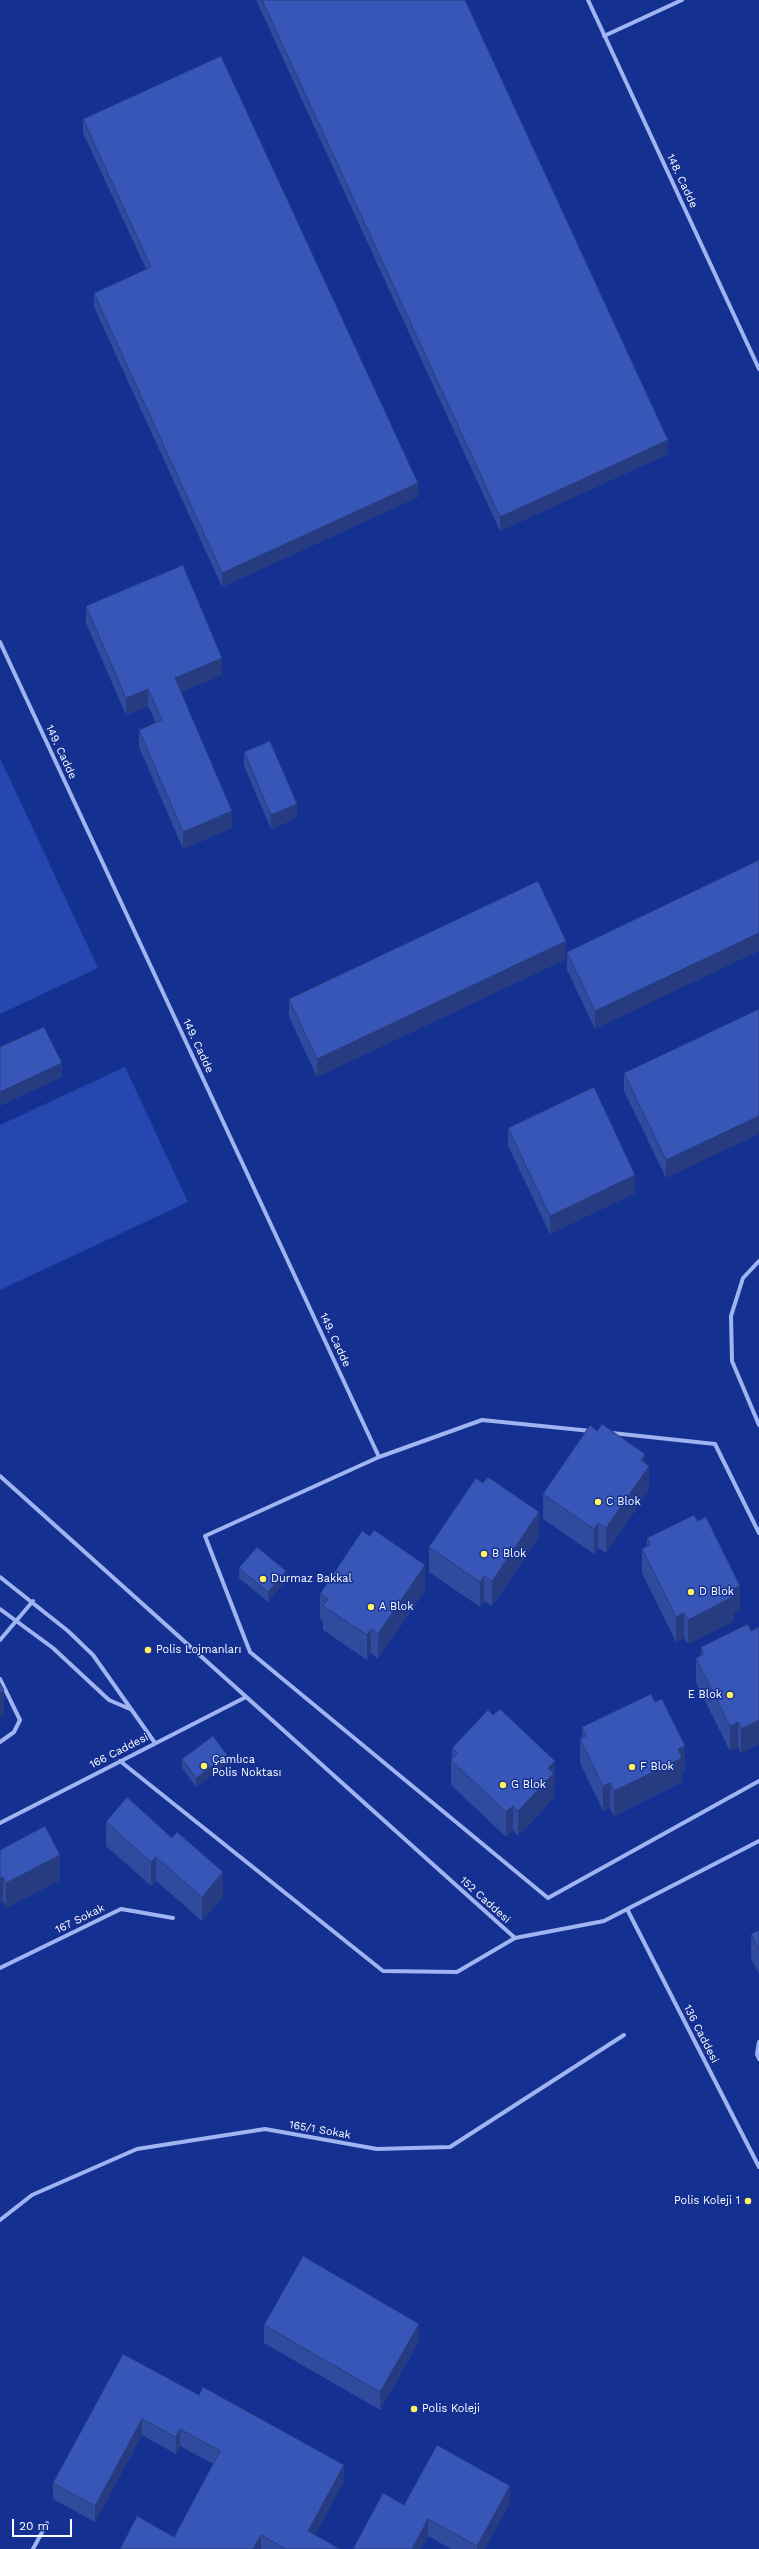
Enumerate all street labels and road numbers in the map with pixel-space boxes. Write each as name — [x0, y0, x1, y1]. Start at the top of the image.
street label: 148. Cadde — [664, 152, 700, 210]
street label: 149. Cadde — [43, 723, 79, 781]
street label: 149. Cadde — [180, 1017, 216, 1075]
street label: 149. Cadde — [317, 1311, 353, 1369]
street label: 166 Caddesi — [87, 1731, 151, 1771]
street label: 152 Caddesi — [457, 1874, 513, 1926]
street label: 167 Sokak — [53, 1901, 107, 1937]
street label: 136 Caddesi — [681, 2003, 721, 2065]
street label: 165/1 Sokak — [288, 2118, 352, 2142]

